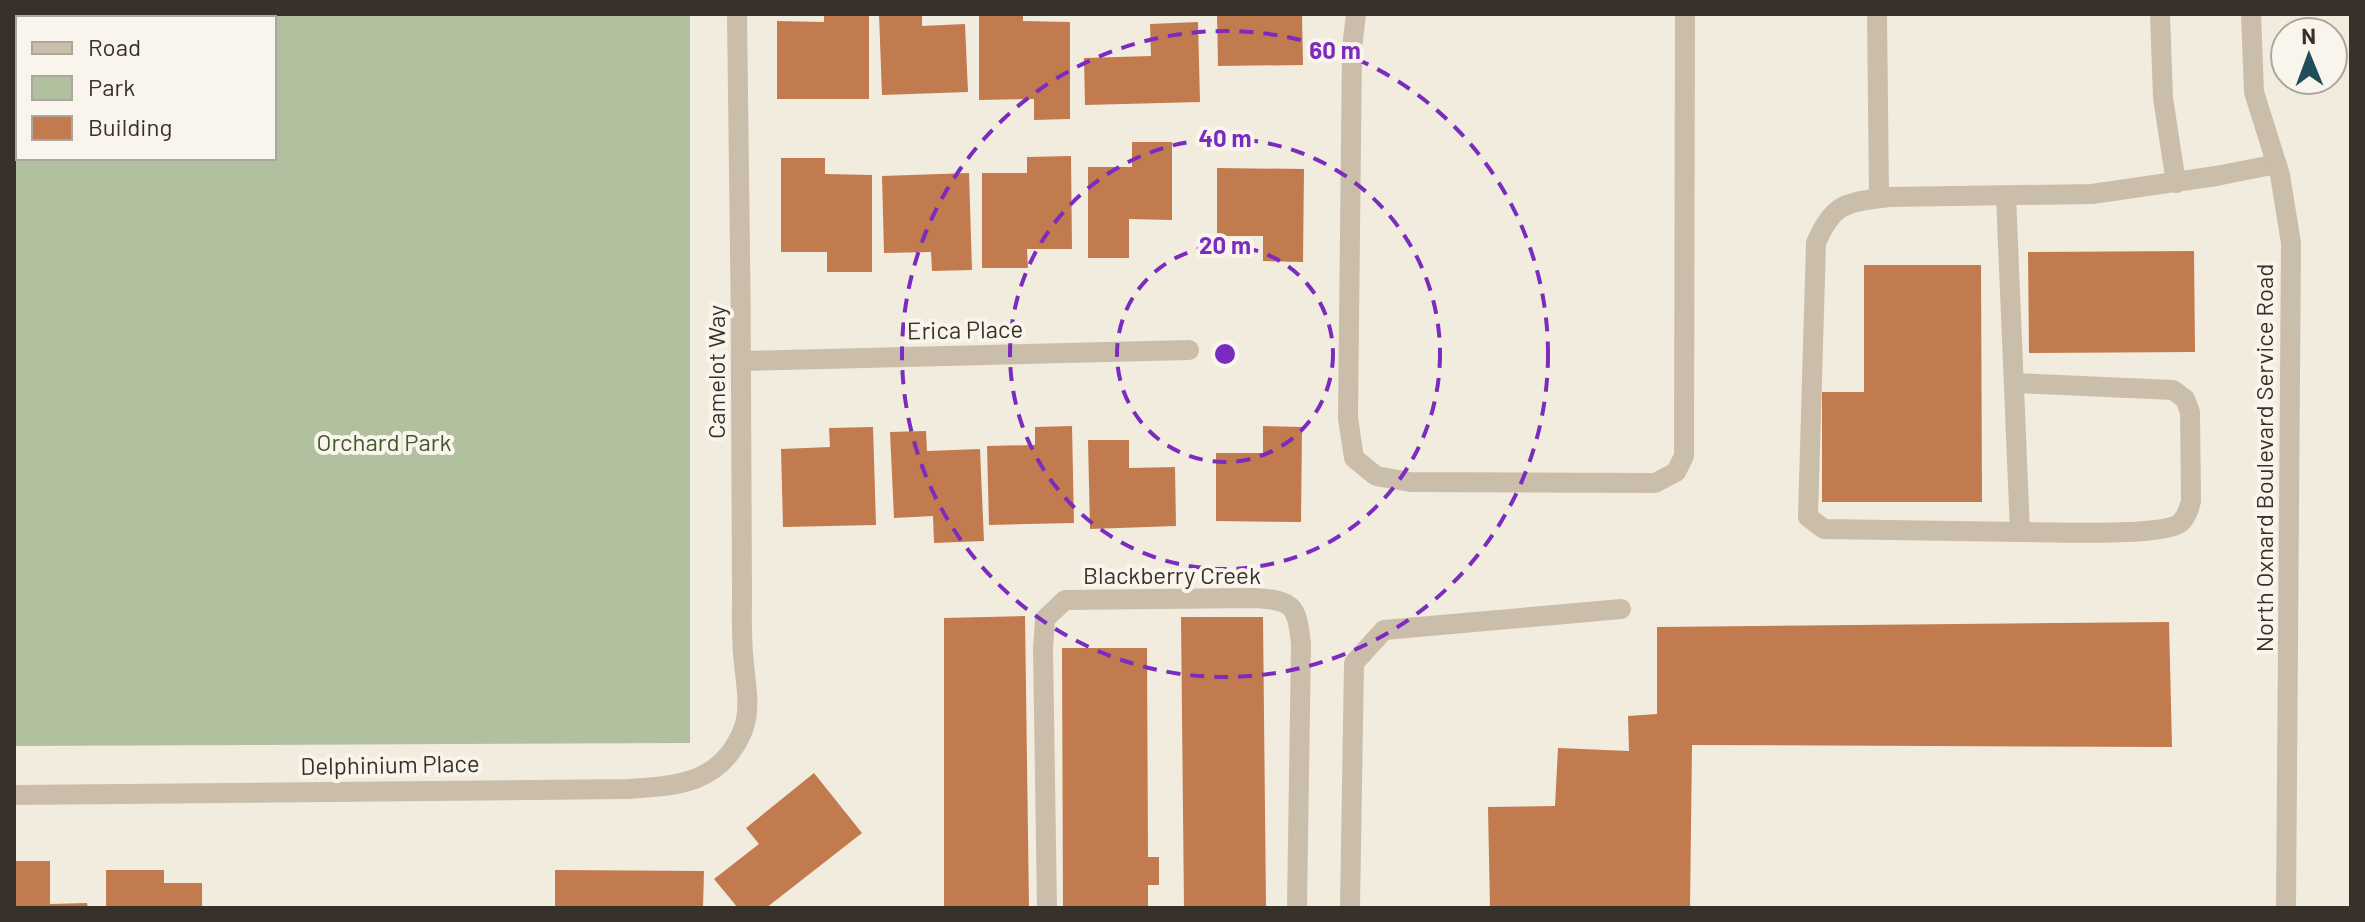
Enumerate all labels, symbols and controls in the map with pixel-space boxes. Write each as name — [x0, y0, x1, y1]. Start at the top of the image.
legend — [16, 16, 276, 160]
north arrow — [2269, 16, 2349, 96]
text: N — [2301, 22, 2316, 48]
text: Road — [88, 32, 141, 61]
text: 60 m — [1309, 35, 1361, 64]
text: Park — [88, 72, 135, 101]
text: Building — [88, 112, 172, 141]
text: 40 m — [1198, 123, 1252, 152]
text: 20 m — [1199, 230, 1251, 259]
street label: North Oxnard Boulevard Service Road — [2249, 264, 2278, 652]
street label: Camelot Way — [701, 305, 730, 439]
street label: Erica Place — [907, 313, 1023, 345]
centre of rings — [1211, 340, 1239, 368]
park label: Orchard Park — [317, 427, 451, 456]
street label: Blackberry Creek — [1083, 560, 1261, 589]
street label: Delphinium Place — [300, 748, 480, 780]

